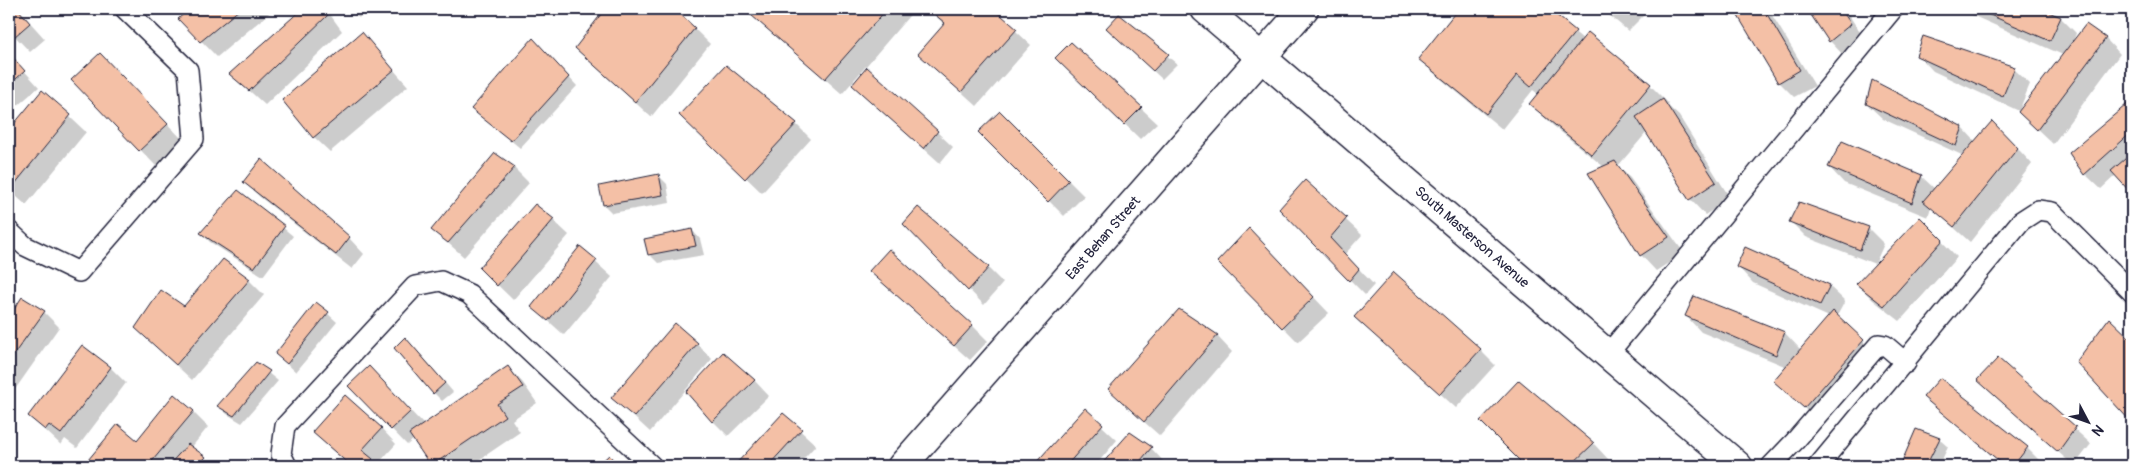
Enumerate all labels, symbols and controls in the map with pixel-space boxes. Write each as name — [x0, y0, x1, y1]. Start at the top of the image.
street label: South Masterson Avenue — [1411, 183, 1533, 291]
street label: East Behan Street — [1062, 192, 1144, 283]
north arrow — [2064, 398, 2114, 448]
text: N — [2088, 421, 2107, 439]

